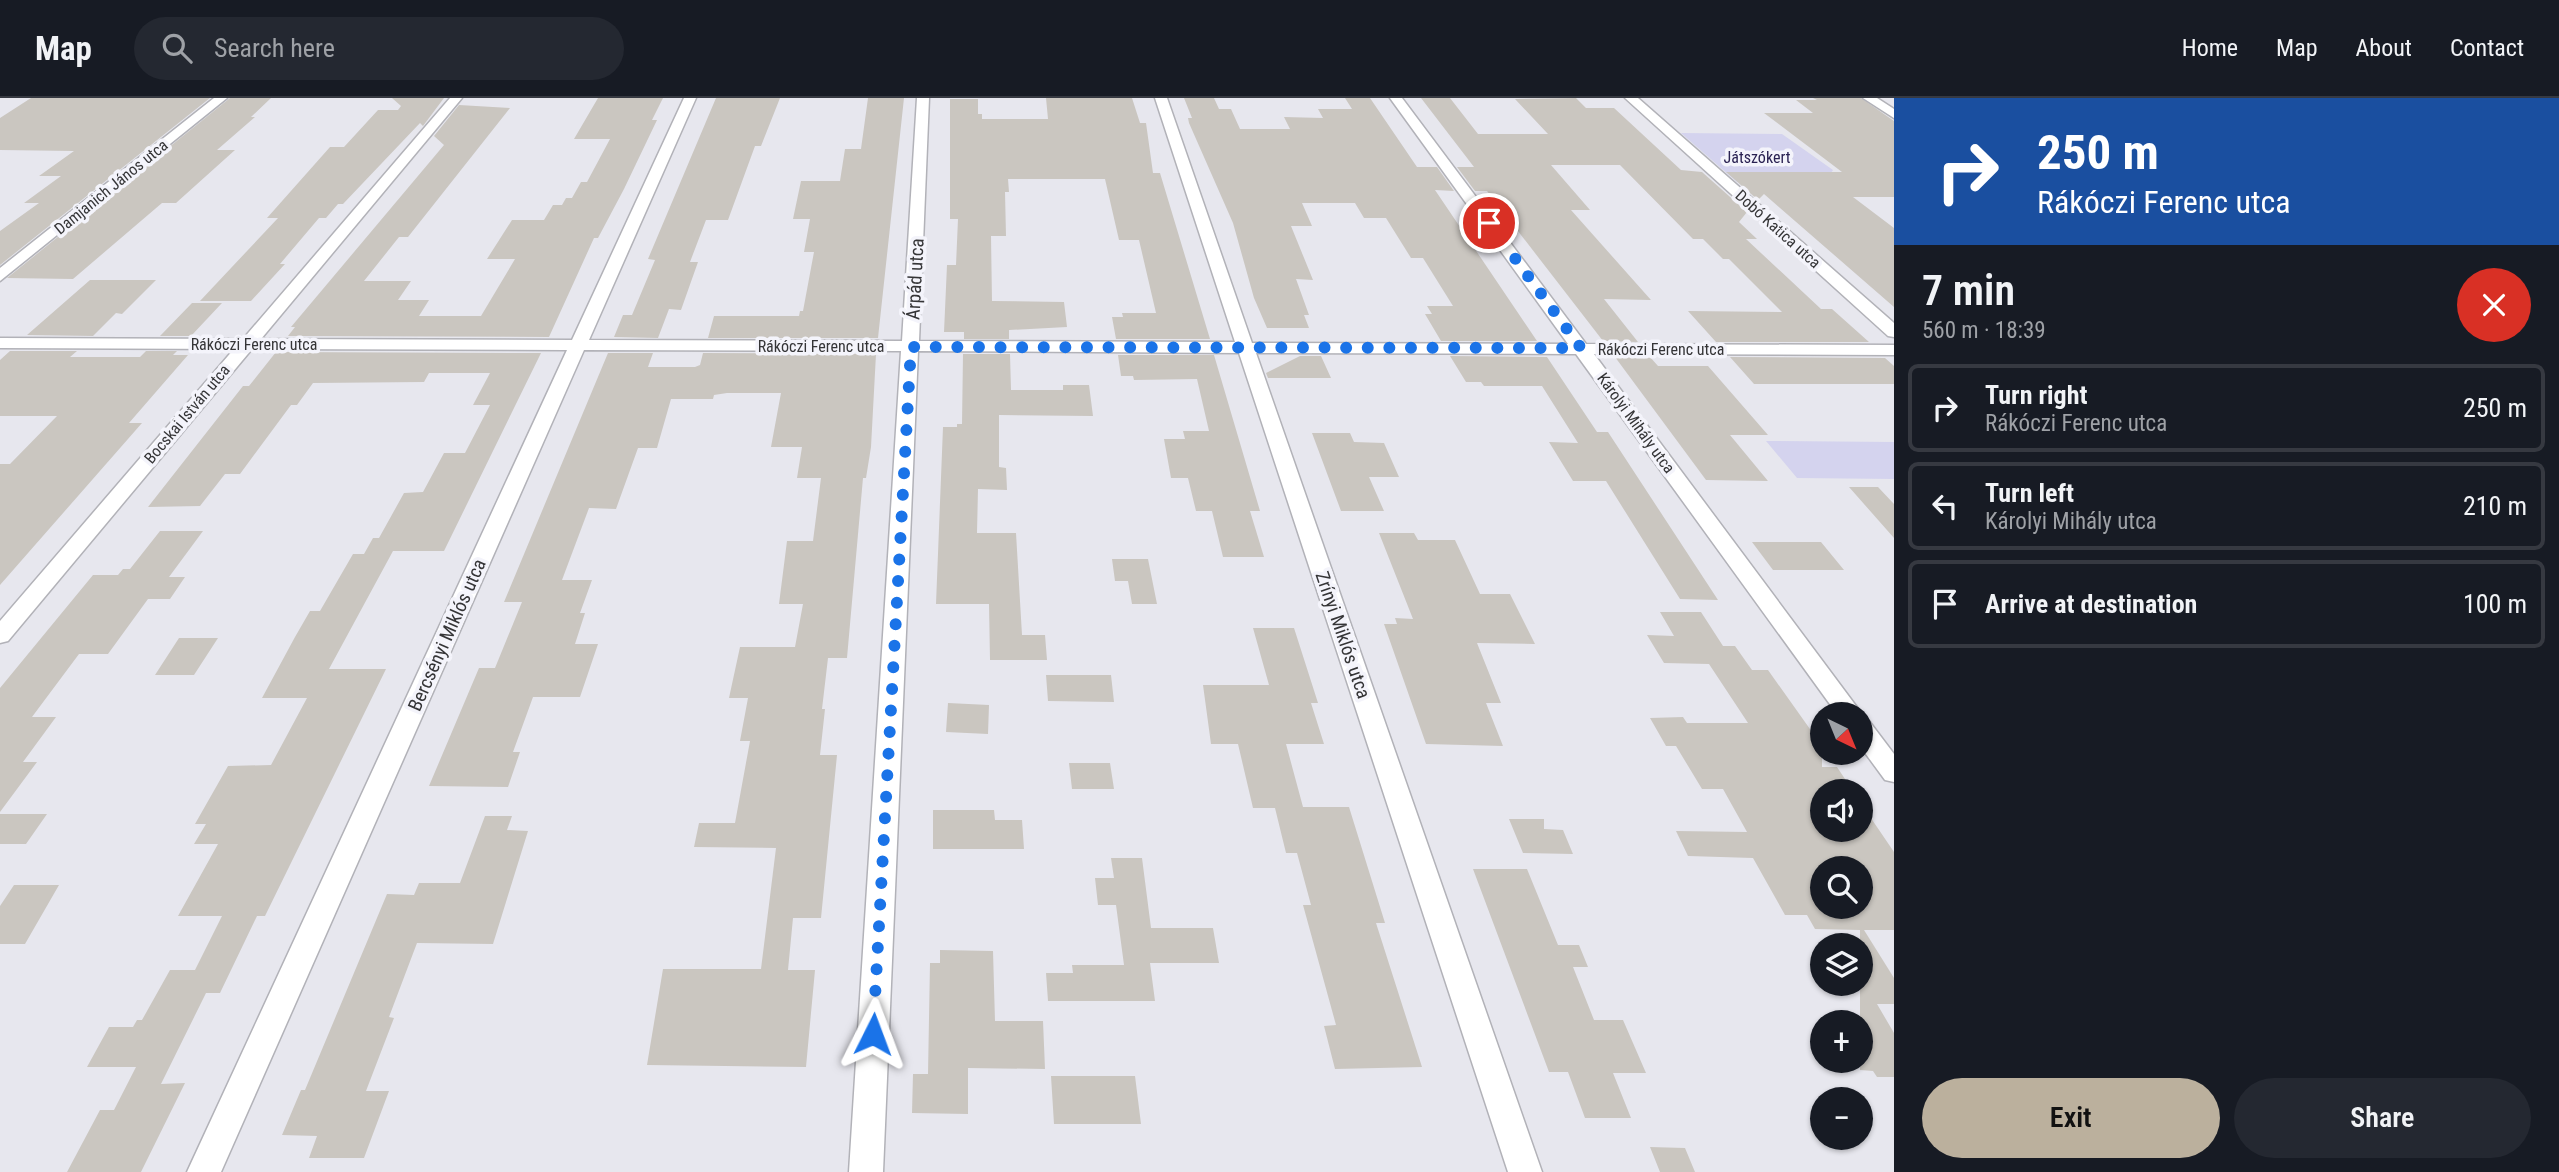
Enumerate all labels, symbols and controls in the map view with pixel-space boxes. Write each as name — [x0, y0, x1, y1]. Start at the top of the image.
search box — [134, 17, 624, 80]
text: Map — [35, 29, 92, 68]
icon: search — [158, 29, 196, 67]
text: Search here — [214, 33, 335, 63]
text: Home — [2182, 34, 2238, 62]
text: Map — [2276, 34, 2318, 62]
text: About — [2356, 34, 2412, 62]
text: Contact — [2450, 34, 2524, 62]
text: 250 m — [2037, 124, 2159, 181]
icon: right — [1922, 126, 2013, 217]
street label: Damjanich János utca — [51, 136, 171, 238]
park label: Játszókert — [1724, 148, 1791, 167]
text: Rákóczi Ferenc utca — [2037, 183, 2291, 221]
street label: Dobó Katica utca — [1732, 186, 1824, 272]
pin — [1459, 193, 1519, 253]
icon: arrive — [1470, 204, 1508, 242]
street label: Árpád utca — [901, 238, 929, 320]
text: 7 min — [1922, 266, 2015, 315]
button: close — [2457, 268, 2531, 342]
text: 560 m · 18:39 — [1922, 317, 2046, 344]
street label: Rákóczi Ferenc utca — [191, 335, 317, 354]
street label: Rákóczi Ferenc utca — [758, 337, 884, 356]
street label: Rákóczi Ferenc utca — [1598, 340, 1724, 359]
street label: Bocskai István utca — [140, 361, 234, 467]
street label: Károlyi Mihály utca — [1593, 369, 1679, 477]
text: Turn right — [1985, 380, 2087, 410]
icon: right — [1926, 389, 1964, 427]
text: 250 m — [2463, 393, 2527, 423]
text: Rákóczi Ferenc utca — [1985, 410, 2167, 437]
text: Turn left — [1985, 478, 2074, 508]
icon: left — [1926, 487, 1964, 525]
text: 210 m — [2463, 491, 2527, 521]
text: Károlyi Mihály utca — [1985, 508, 2157, 535]
street label: Bercsényi Miklós utca — [403, 555, 491, 715]
street label: Zrínyi Miklós utca — [1310, 568, 1376, 702]
icon: arrive — [1926, 585, 1964, 623]
text: Arrive at destination — [1985, 589, 2197, 619]
text: 100 m — [2463, 589, 2527, 619]
north arrow — [1810, 702, 1872, 765]
map controls — [1810, 702, 1873, 1150]
button: sound — [1810, 779, 1873, 842]
button: search — [1810, 856, 1873, 919]
button: layers — [1810, 933, 1873, 996]
position arrow — [836, 997, 910, 1071]
button: + — [1810, 1010, 1873, 1073]
button: Exit — [1922, 1078, 2220, 1158]
button: Share — [2234, 1078, 2531, 1158]
button: − — [1810, 1087, 1873, 1150]

